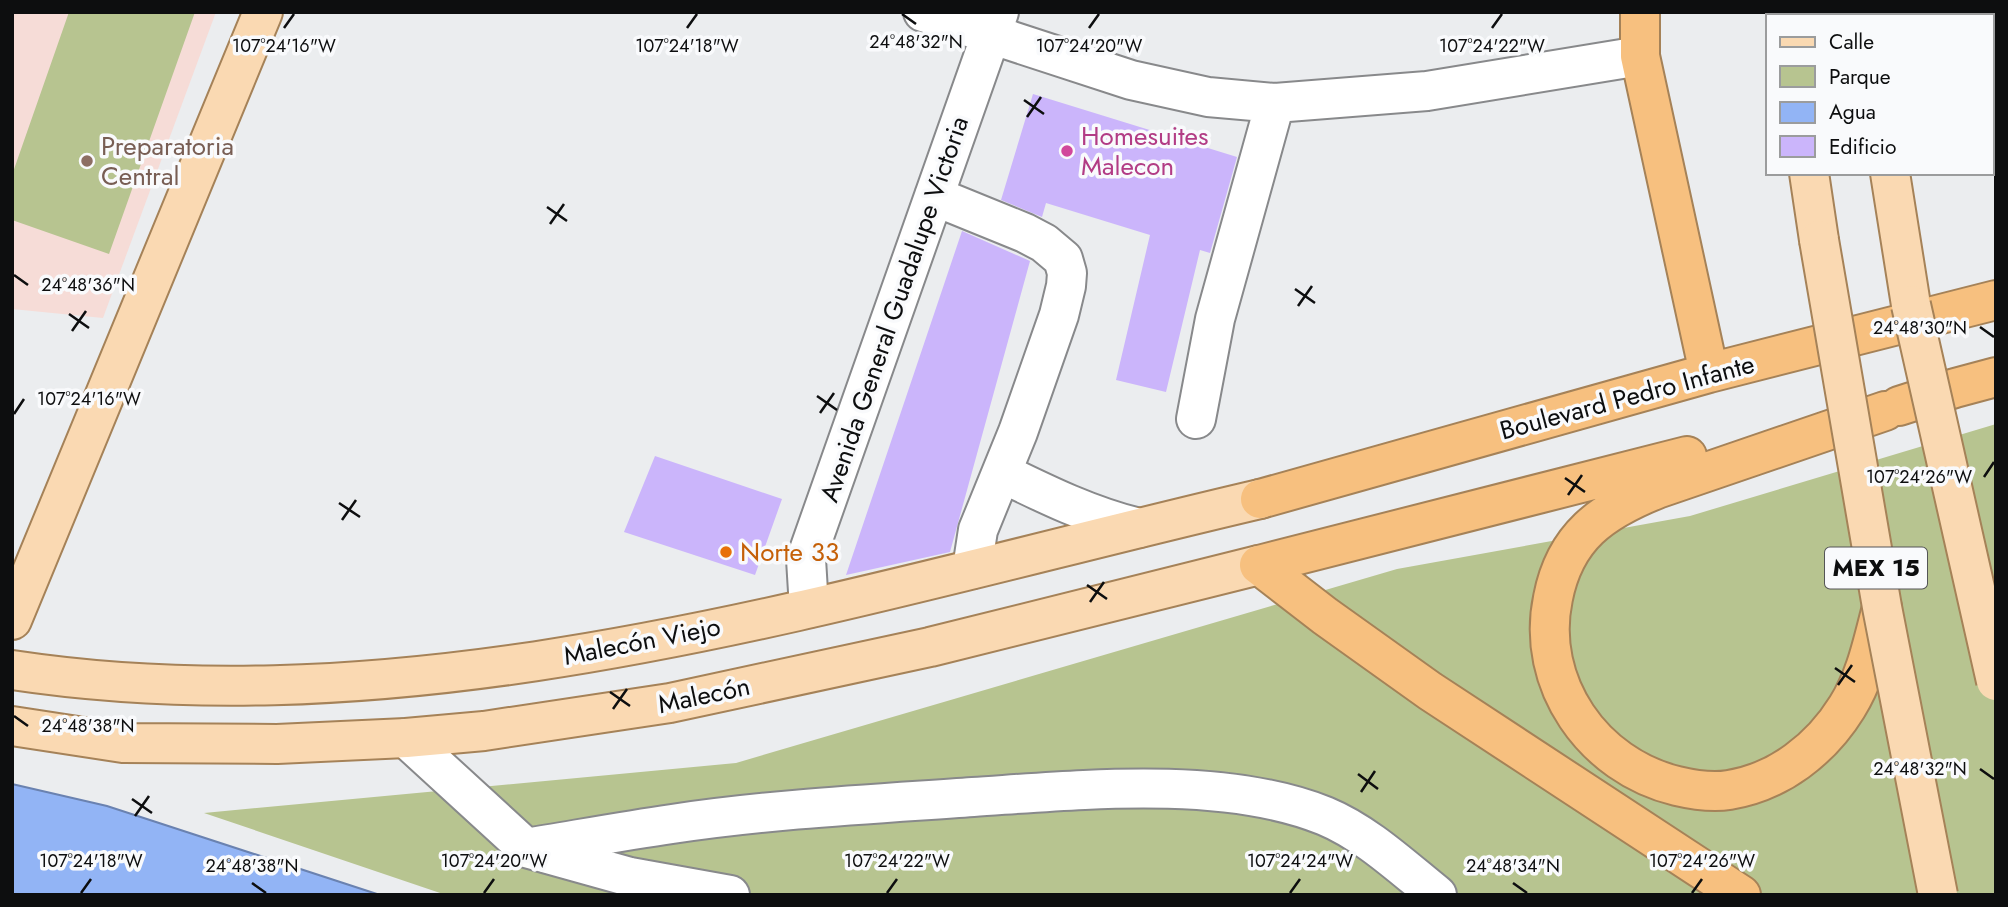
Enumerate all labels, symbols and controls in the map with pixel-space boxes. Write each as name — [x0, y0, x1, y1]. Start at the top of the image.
legend — [1766, 14, 1994, 175]
text: Calle — [1829, 27, 1874, 57]
text: 24°48'32"N — [869, 29, 963, 55]
text: 107°24'16"W — [232, 33, 336, 59]
text: 107°24'18"W — [635, 33, 739, 59]
text: 107°24'20"W — [1036, 33, 1142, 59]
text: 107°24'22"W — [1439, 33, 1545, 59]
text: Parque — [1829, 62, 1891, 92]
text: Agua — [1829, 97, 1876, 127]
street label: Avenida General Guadalupe Victoria — [810, 111, 978, 507]
place label: Homesuites Malecon — [1081, 117, 1208, 185]
place label: Preparatoria Central — [101, 127, 234, 195]
text: Edificio — [1829, 132, 1896, 162]
marker: Homesuites Malecon — [1059, 143, 1075, 159]
marker: Preparatoria Central — [79, 153, 95, 169]
text: 24°48'36"N — [41, 272, 135, 298]
text: 24°48'30"N — [1873, 315, 1967, 341]
street label: Boulevard Pedro Infante — [1495, 345, 1759, 449]
text: 107°24'16"W — [37, 386, 141, 412]
text: 107°24'26"W — [1866, 464, 1972, 490]
place label: Norte 33 — [740, 533, 839, 571]
marker: Norte 33 — [718, 544, 734, 560]
road number: MEX 15 — [1825, 548, 1927, 588]
street label: Malecón Viejo — [560, 607, 724, 675]
street label: Malecón — [654, 667, 754, 723]
text: 24°48'38"N — [41, 713, 135, 739]
text: 24°48'32"N — [1873, 756, 1967, 782]
text: 107°24'18"W — [39, 848, 143, 874]
text: 107°24'20"W — [441, 848, 547, 874]
text: 107°24'22"W — [844, 848, 950, 874]
text: 107°24'24"W — [1247, 848, 1353, 874]
text: 107°24'26"W — [1649, 848, 1755, 874]
text: 24°48'38"N — [205, 853, 299, 879]
text: 24°48'34"N — [1466, 853, 1560, 879]

